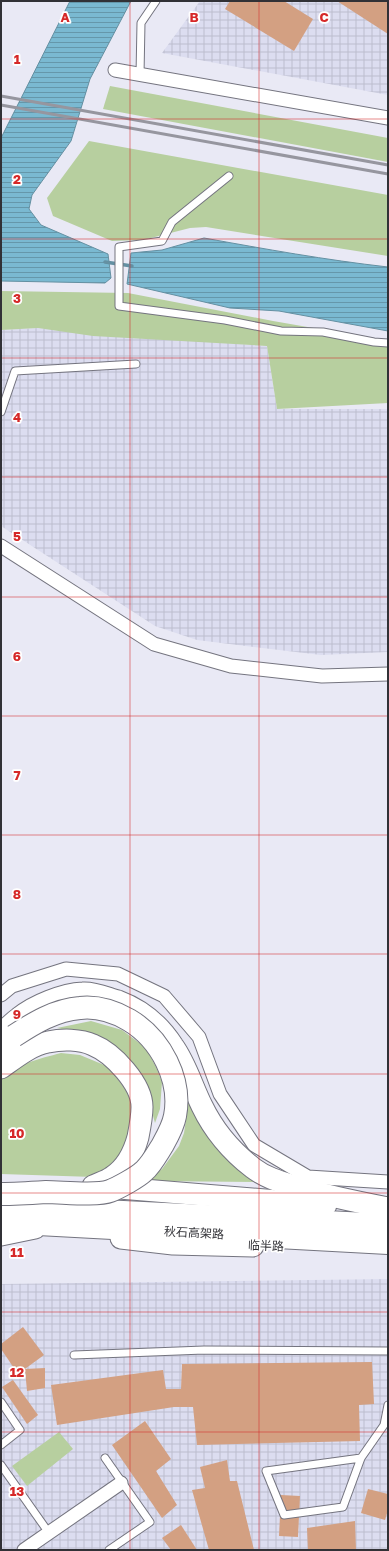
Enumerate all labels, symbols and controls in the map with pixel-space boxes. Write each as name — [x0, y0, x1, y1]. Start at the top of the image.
text: A — [60, 9, 70, 25]
text: B — [189, 9, 199, 25]
text: C — [319, 9, 329, 25]
text: 1 — [14, 51, 21, 67]
text: 2 — [13, 171, 21, 187]
text: 3 — [13, 290, 21, 306]
text: 4 — [13, 409, 21, 425]
text: 5 — [13, 528, 21, 544]
text: 6 — [13, 648, 21, 664]
text: 7 — [13, 767, 21, 783]
text: 8 — [13, 886, 21, 902]
text: 9 — [13, 1006, 21, 1022]
text: 10 — [9, 1125, 25, 1141]
street label: 秋石高架路 — [164, 1223, 224, 1242]
street label: 临半路 — [248, 1237, 284, 1254]
text: 11 — [10, 1244, 24, 1260]
text: 12 — [10, 1364, 24, 1380]
text: 13 — [10, 1483, 24, 1499]

